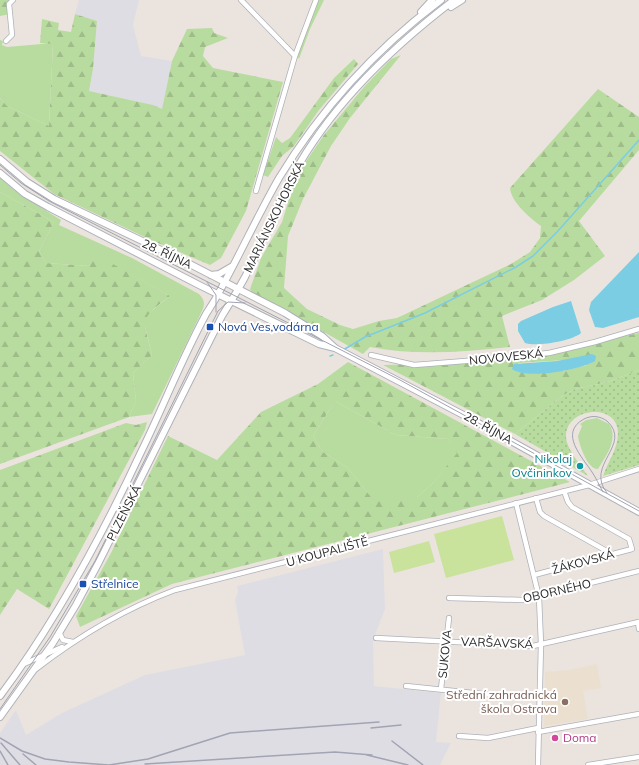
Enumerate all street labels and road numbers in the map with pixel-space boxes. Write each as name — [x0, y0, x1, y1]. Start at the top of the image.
street label: MARIÁNSKOHORSKÁ — [240, 158, 307, 275]
street label: 28. ŘÍJNA — [140, 235, 195, 272]
street label: NOVOVESKÁ — [468, 345, 544, 368]
street label: 28. ŘÍJNA — [461, 408, 515, 447]
street label: PLZEŇSKÁ — [103, 482, 144, 543]
street label: U KOUPALIŠTĚ — [284, 533, 369, 570]
street label: ŽÁKOVSKÁ — [550, 546, 616, 577]
street label: OBORNÉHO — [521, 575, 592, 606]
street label: SUKOVA — [434, 629, 455, 679]
street label: VARŠAVSKÁ — [461, 634, 534, 651]

